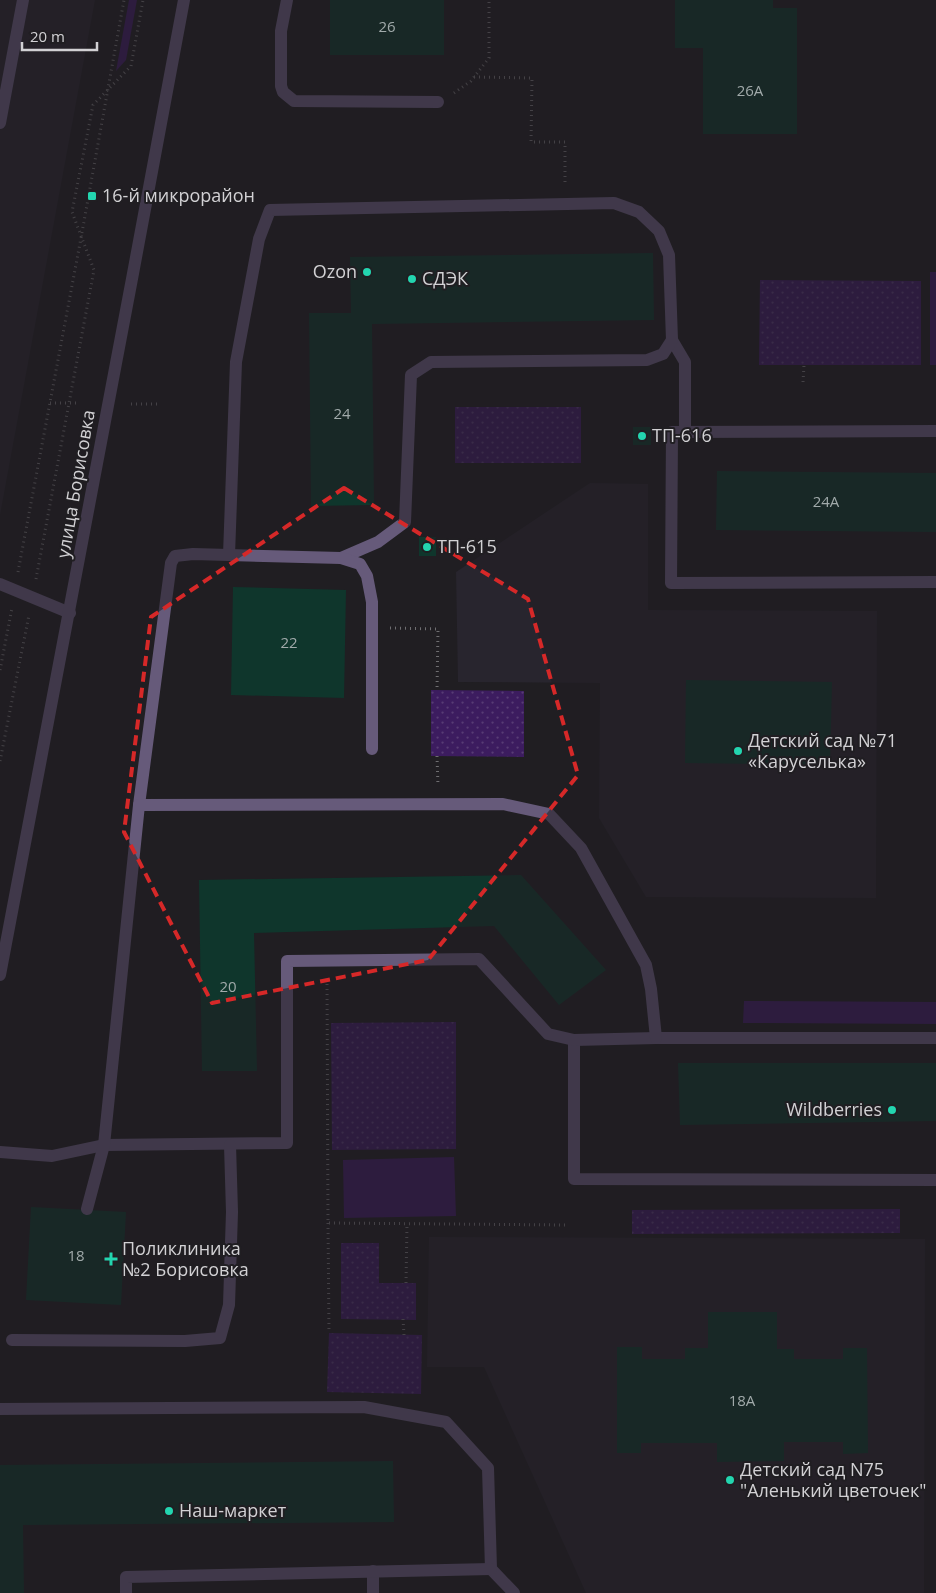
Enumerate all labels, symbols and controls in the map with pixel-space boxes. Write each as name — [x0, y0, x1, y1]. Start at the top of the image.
house number: 26 — [378, 16, 396, 36]
scale bar — [22, 20, 98, 52]
text: 20 m — [30, 26, 65, 46]
house number: 26А — [737, 80, 764, 100]
place label: 16-й микрорайон — [102, 183, 255, 207]
marker: 16-й микрорайон — [86, 190, 98, 202]
place label: Ozon — [313, 259, 357, 283]
marker: Ozon — [361, 266, 373, 278]
place label: СДЭК — [422, 266, 468, 290]
marker: СДЭК — [406, 273, 418, 285]
house number: 24 — [333, 403, 351, 423]
street label: улица Борисовка — [50, 408, 100, 560]
place label: ТП-616 — [652, 423, 712, 447]
marker: ТП-616 — [636, 430, 648, 442]
house number: 24А — [813, 491, 840, 511]
place label: ТП-615 — [437, 534, 497, 558]
marker: ТП-615 — [421, 541, 433, 553]
house number: 22 — [280, 632, 298, 652]
place label: Детский сад №71 «Каруселька» — [748, 728, 897, 773]
marker: Детский сад №71 «Каруселька» — [732, 745, 744, 757]
house number: 20 — [219, 976, 237, 996]
place label: Wildberries — [786, 1097, 882, 1121]
marker: Wildberries — [886, 1104, 898, 1116]
place label: Поликлиника №2 Борисовка — [122, 1236, 249, 1281]
house number: 18 — [67, 1245, 85, 1265]
marker: Поликлиника №2 Борисовка — [104, 1252, 118, 1266]
house number: 18А — [729, 1390, 756, 1410]
place label: Детский сад N75 "Аленький цветочек" — [740, 1457, 926, 1502]
marker: Детский сад N75 "Аленький цветочек" — [724, 1474, 736, 1486]
place label: Наш-маркет — [179, 1498, 287, 1522]
marker: Наш-маркет — [163, 1505, 175, 1517]

